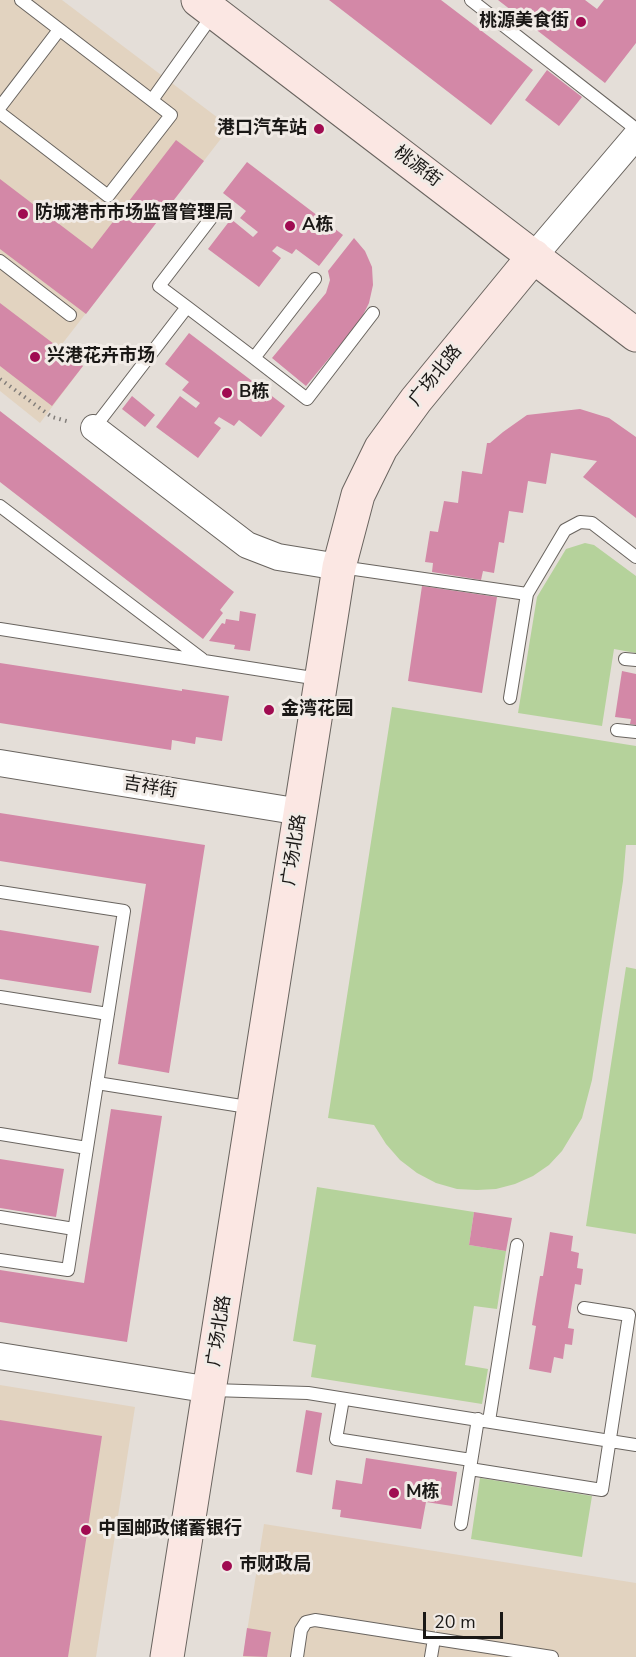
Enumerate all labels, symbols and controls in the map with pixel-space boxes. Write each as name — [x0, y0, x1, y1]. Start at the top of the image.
place label: 桃源美食街 — [479, 11, 569, 33]
marker: 桃源美食街 — [574, 15, 588, 29]
place label: 港口汽车站 — [217, 118, 307, 140]
marker: 港口汽车站 — [312, 122, 326, 136]
street label: 桃源街 — [389, 142, 445, 192]
place label: 防城港市市场监督管理局 — [35, 203, 233, 225]
marker: 防城港市市场监督管理局 — [16, 207, 30, 221]
place label: A栋 — [302, 215, 333, 237]
marker: A栋 — [283, 219, 297, 233]
street label: 广场北路 — [405, 341, 467, 411]
place label: 兴港花卉市场 — [47, 346, 155, 368]
marker: 兴港花卉市场 — [28, 350, 42, 364]
place label: B栋 — [239, 382, 269, 404]
marker: B栋 — [220, 386, 234, 400]
place label: 金湾花园 — [281, 699, 353, 721]
marker: 金湾花园 — [262, 703, 276, 717]
street label: 吉祥街 — [122, 773, 178, 803]
street label: 广场北路 — [279, 813, 311, 887]
street label: 广场北路 — [204, 1294, 236, 1368]
place label: M栋 — [406, 1482, 440, 1504]
marker: M栋 — [387, 1486, 401, 1500]
place label: 中国邮政储蓄银行 — [98, 1519, 242, 1541]
marker: 中国邮政储蓄银行 — [79, 1523, 93, 1537]
place label: 巿财政局 — [239, 1555, 311, 1577]
marker: 巿财政局 — [220, 1559, 234, 1573]
scale bar — [426, 1600, 506, 1638]
text: 20 m — [434, 1610, 476, 1634]

